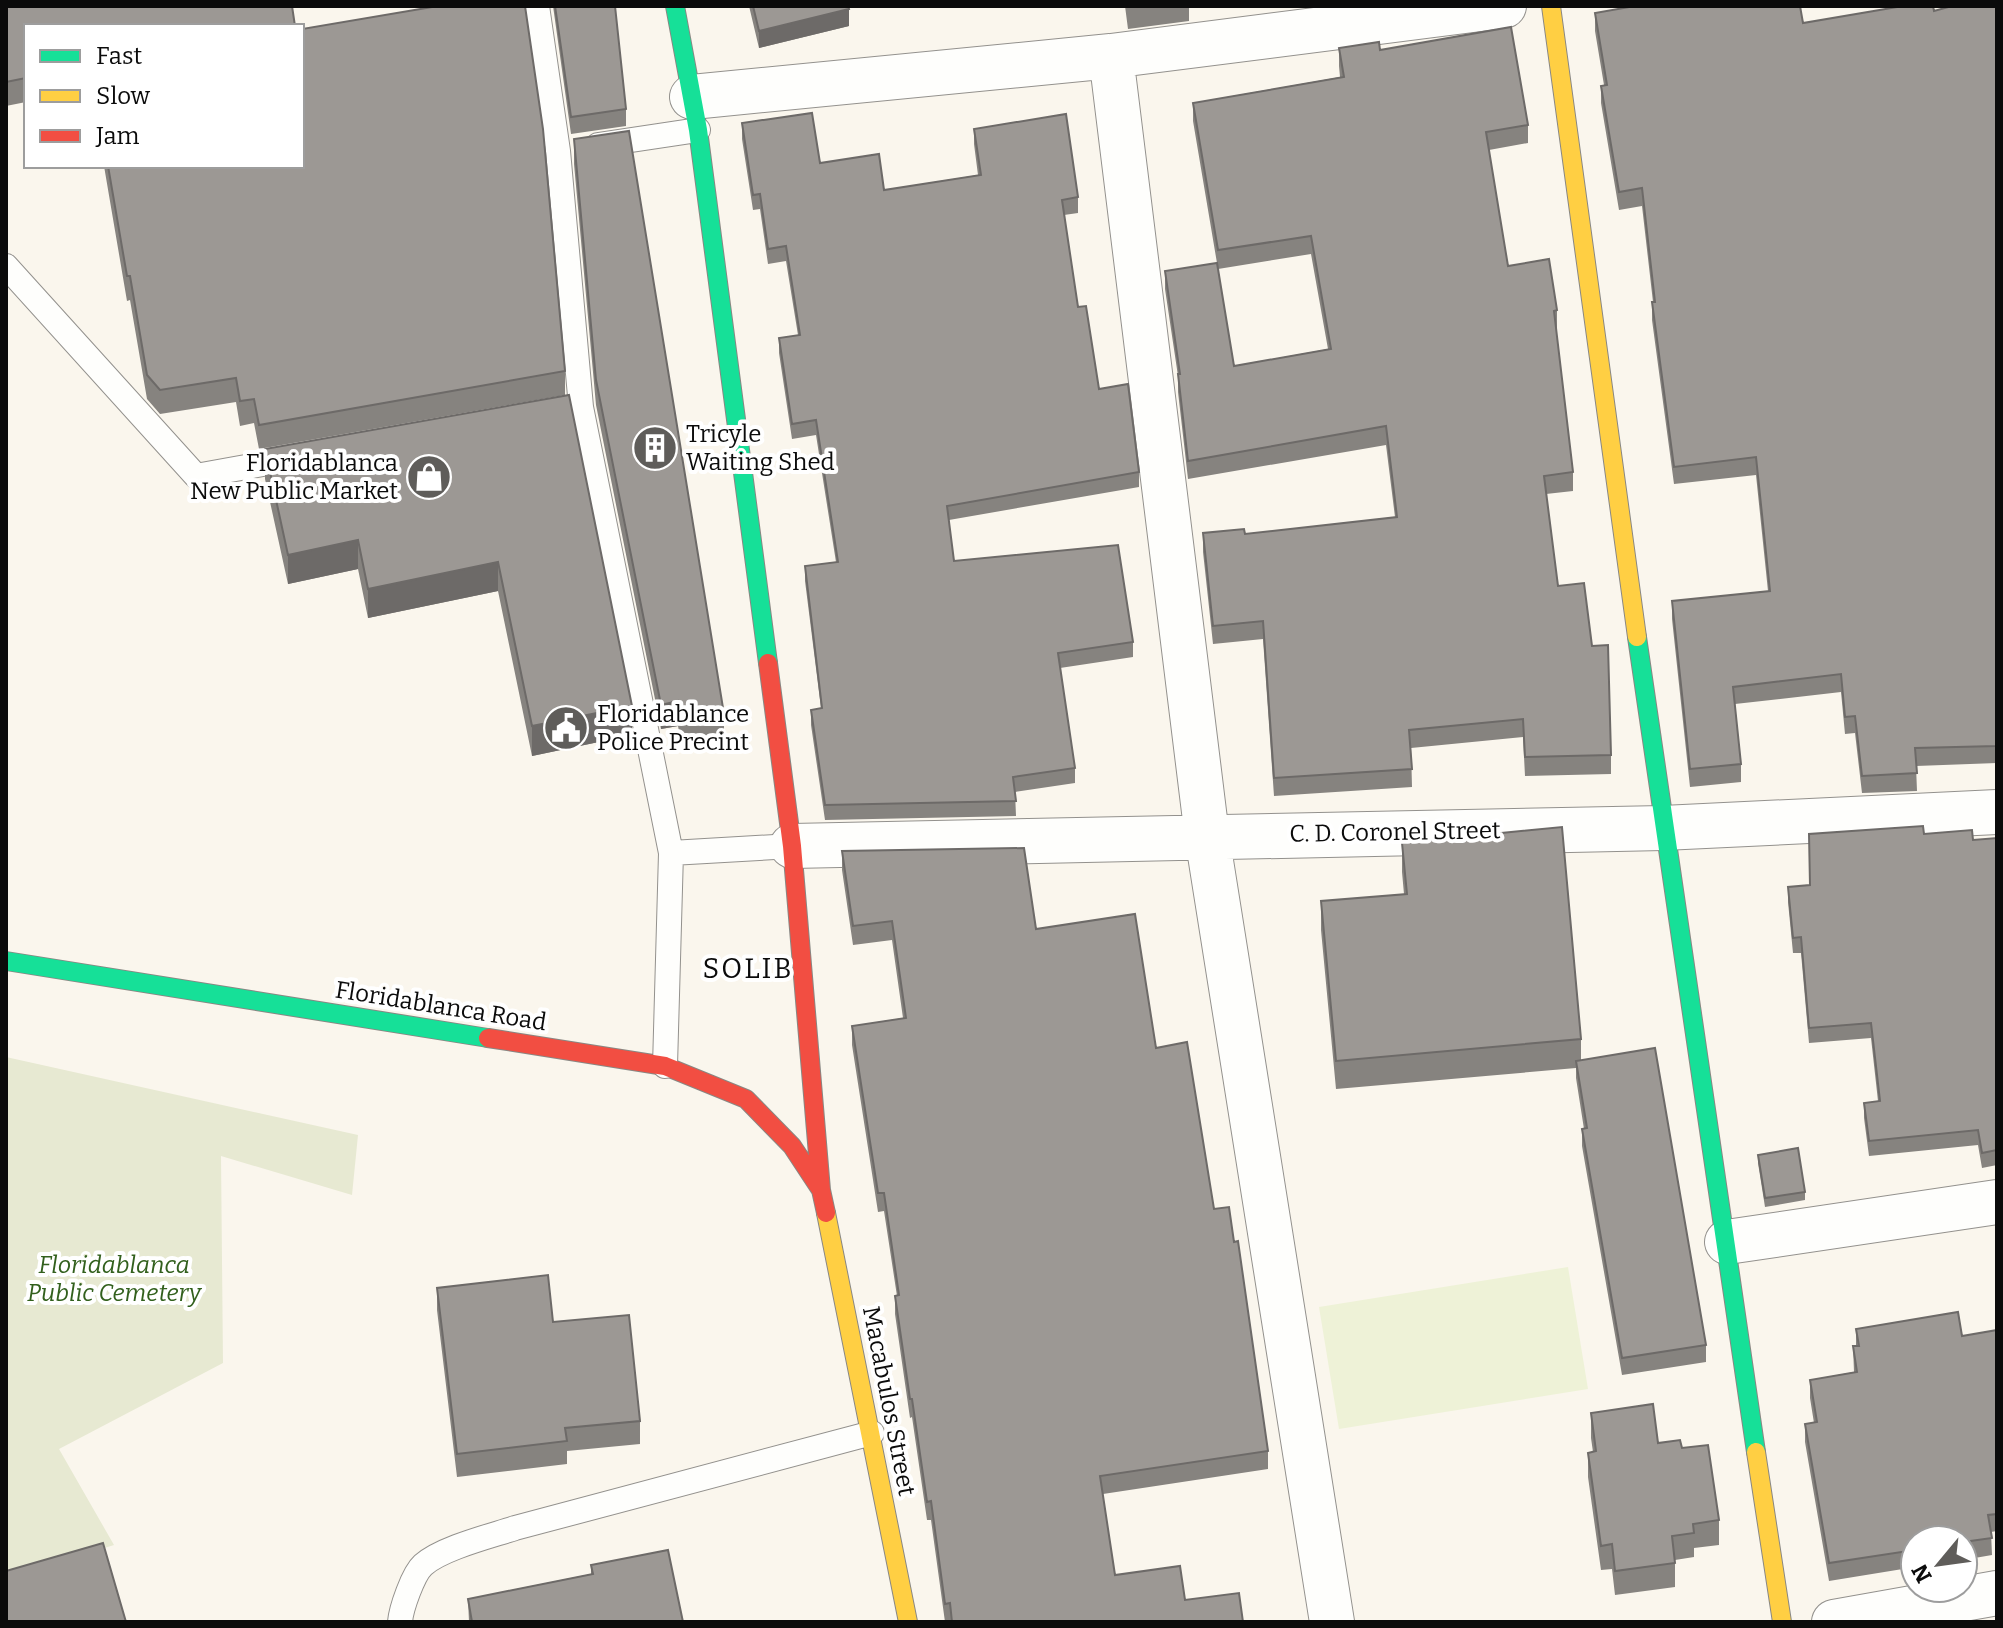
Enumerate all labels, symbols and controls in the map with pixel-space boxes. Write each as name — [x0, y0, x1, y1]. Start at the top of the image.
legend — [24, 24, 304, 168]
text: Fast — [96, 42, 142, 70]
text: Slow — [96, 82, 151, 110]
text: Jam — [95, 122, 140, 150]
place label: Tricyle Waiting Shed — [686, 420, 835, 476]
building icon: Tricyle Waiting Shed — [631, 424, 679, 472]
place label: Floridablanca New Public Market — [190, 449, 398, 505]
shop icon: Floridablanca New Public Market — [405, 453, 453, 501]
place label: Floridablance Police Precint — [597, 700, 749, 756]
public building icon: Floridablance Police Precint — [542, 704, 590, 752]
street label: C. D. Coronel Street — [1289, 816, 1501, 848]
district label: SOLIB — [702, 952, 794, 985]
street label: Floridablanca Road — [333, 975, 549, 1037]
park label: Floridablanca Public Cemetery — [27, 1251, 203, 1307]
street label: Macabulos Street — [857, 1304, 921, 1499]
north arrow — [1899, 1524, 1979, 1604]
text: N — [1906, 1559, 1938, 1587]

